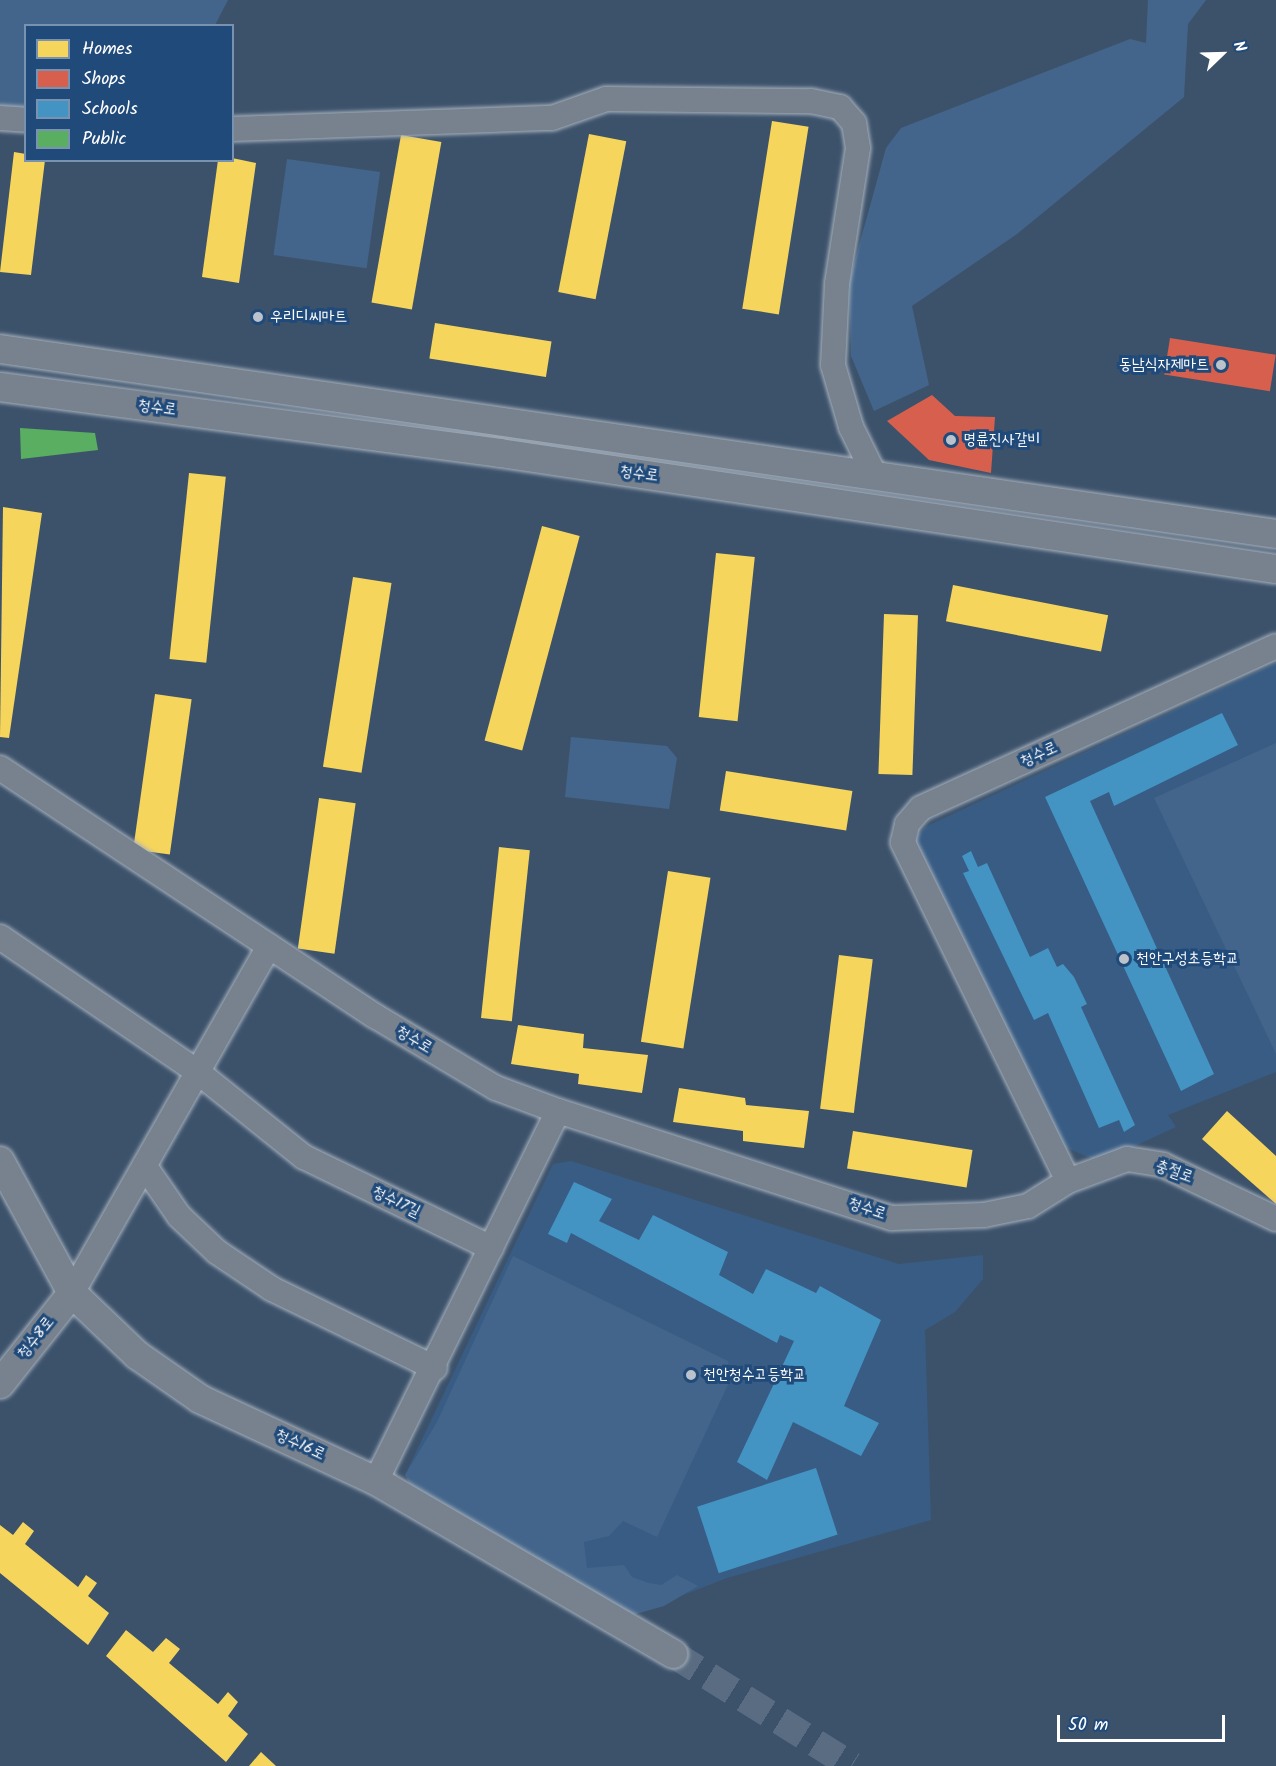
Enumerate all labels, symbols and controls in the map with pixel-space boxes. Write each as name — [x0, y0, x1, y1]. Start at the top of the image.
legend — [24, 24, 234, 162]
north arrow — [1192, 24, 1252, 84]
text: Homes — [82, 35, 132, 64]
text: N — [1226, 37, 1253, 56]
text: Shops — [82, 65, 126, 94]
text: Schools — [82, 95, 138, 124]
text: Public — [82, 125, 127, 154]
place label: 우리디씨마트 — [270, 307, 347, 327]
marker: 우리디씨마트 — [251, 310, 265, 324]
place label: 동남식자제마트 — [1119, 355, 1209, 375]
marker: 동남식자제마트 — [1214, 358, 1228, 372]
street label: 청수로 — [137, 396, 177, 420]
place label: 명륜진사갈비 — [963, 430, 1040, 450]
marker: 명륜진사갈비 — [944, 433, 958, 447]
street label: 청수로 — [619, 462, 659, 486]
street label: 청수로 — [1017, 738, 1061, 772]
place label: 천안구성초등학교 — [1136, 949, 1239, 969]
marker: 천안구성초등학교 — [1117, 952, 1131, 966]
street label: 청수로 — [393, 1022, 435, 1058]
street label: 충절로 — [1153, 1156, 1195, 1188]
street label: 청수17길 — [369, 1182, 423, 1222]
street label: 청수로 — [846, 1194, 888, 1224]
street label: 청수8로 — [13, 1313, 59, 1363]
place label: 천안청수고등학교 — [703, 1365, 806, 1385]
marker: 천안청수고등학교 — [684, 1368, 698, 1382]
street label: 청수16로 — [272, 1425, 328, 1465]
scale bar — [1060, 1703, 1228, 1741]
text: 50 m — [1068, 1711, 1108, 1740]

